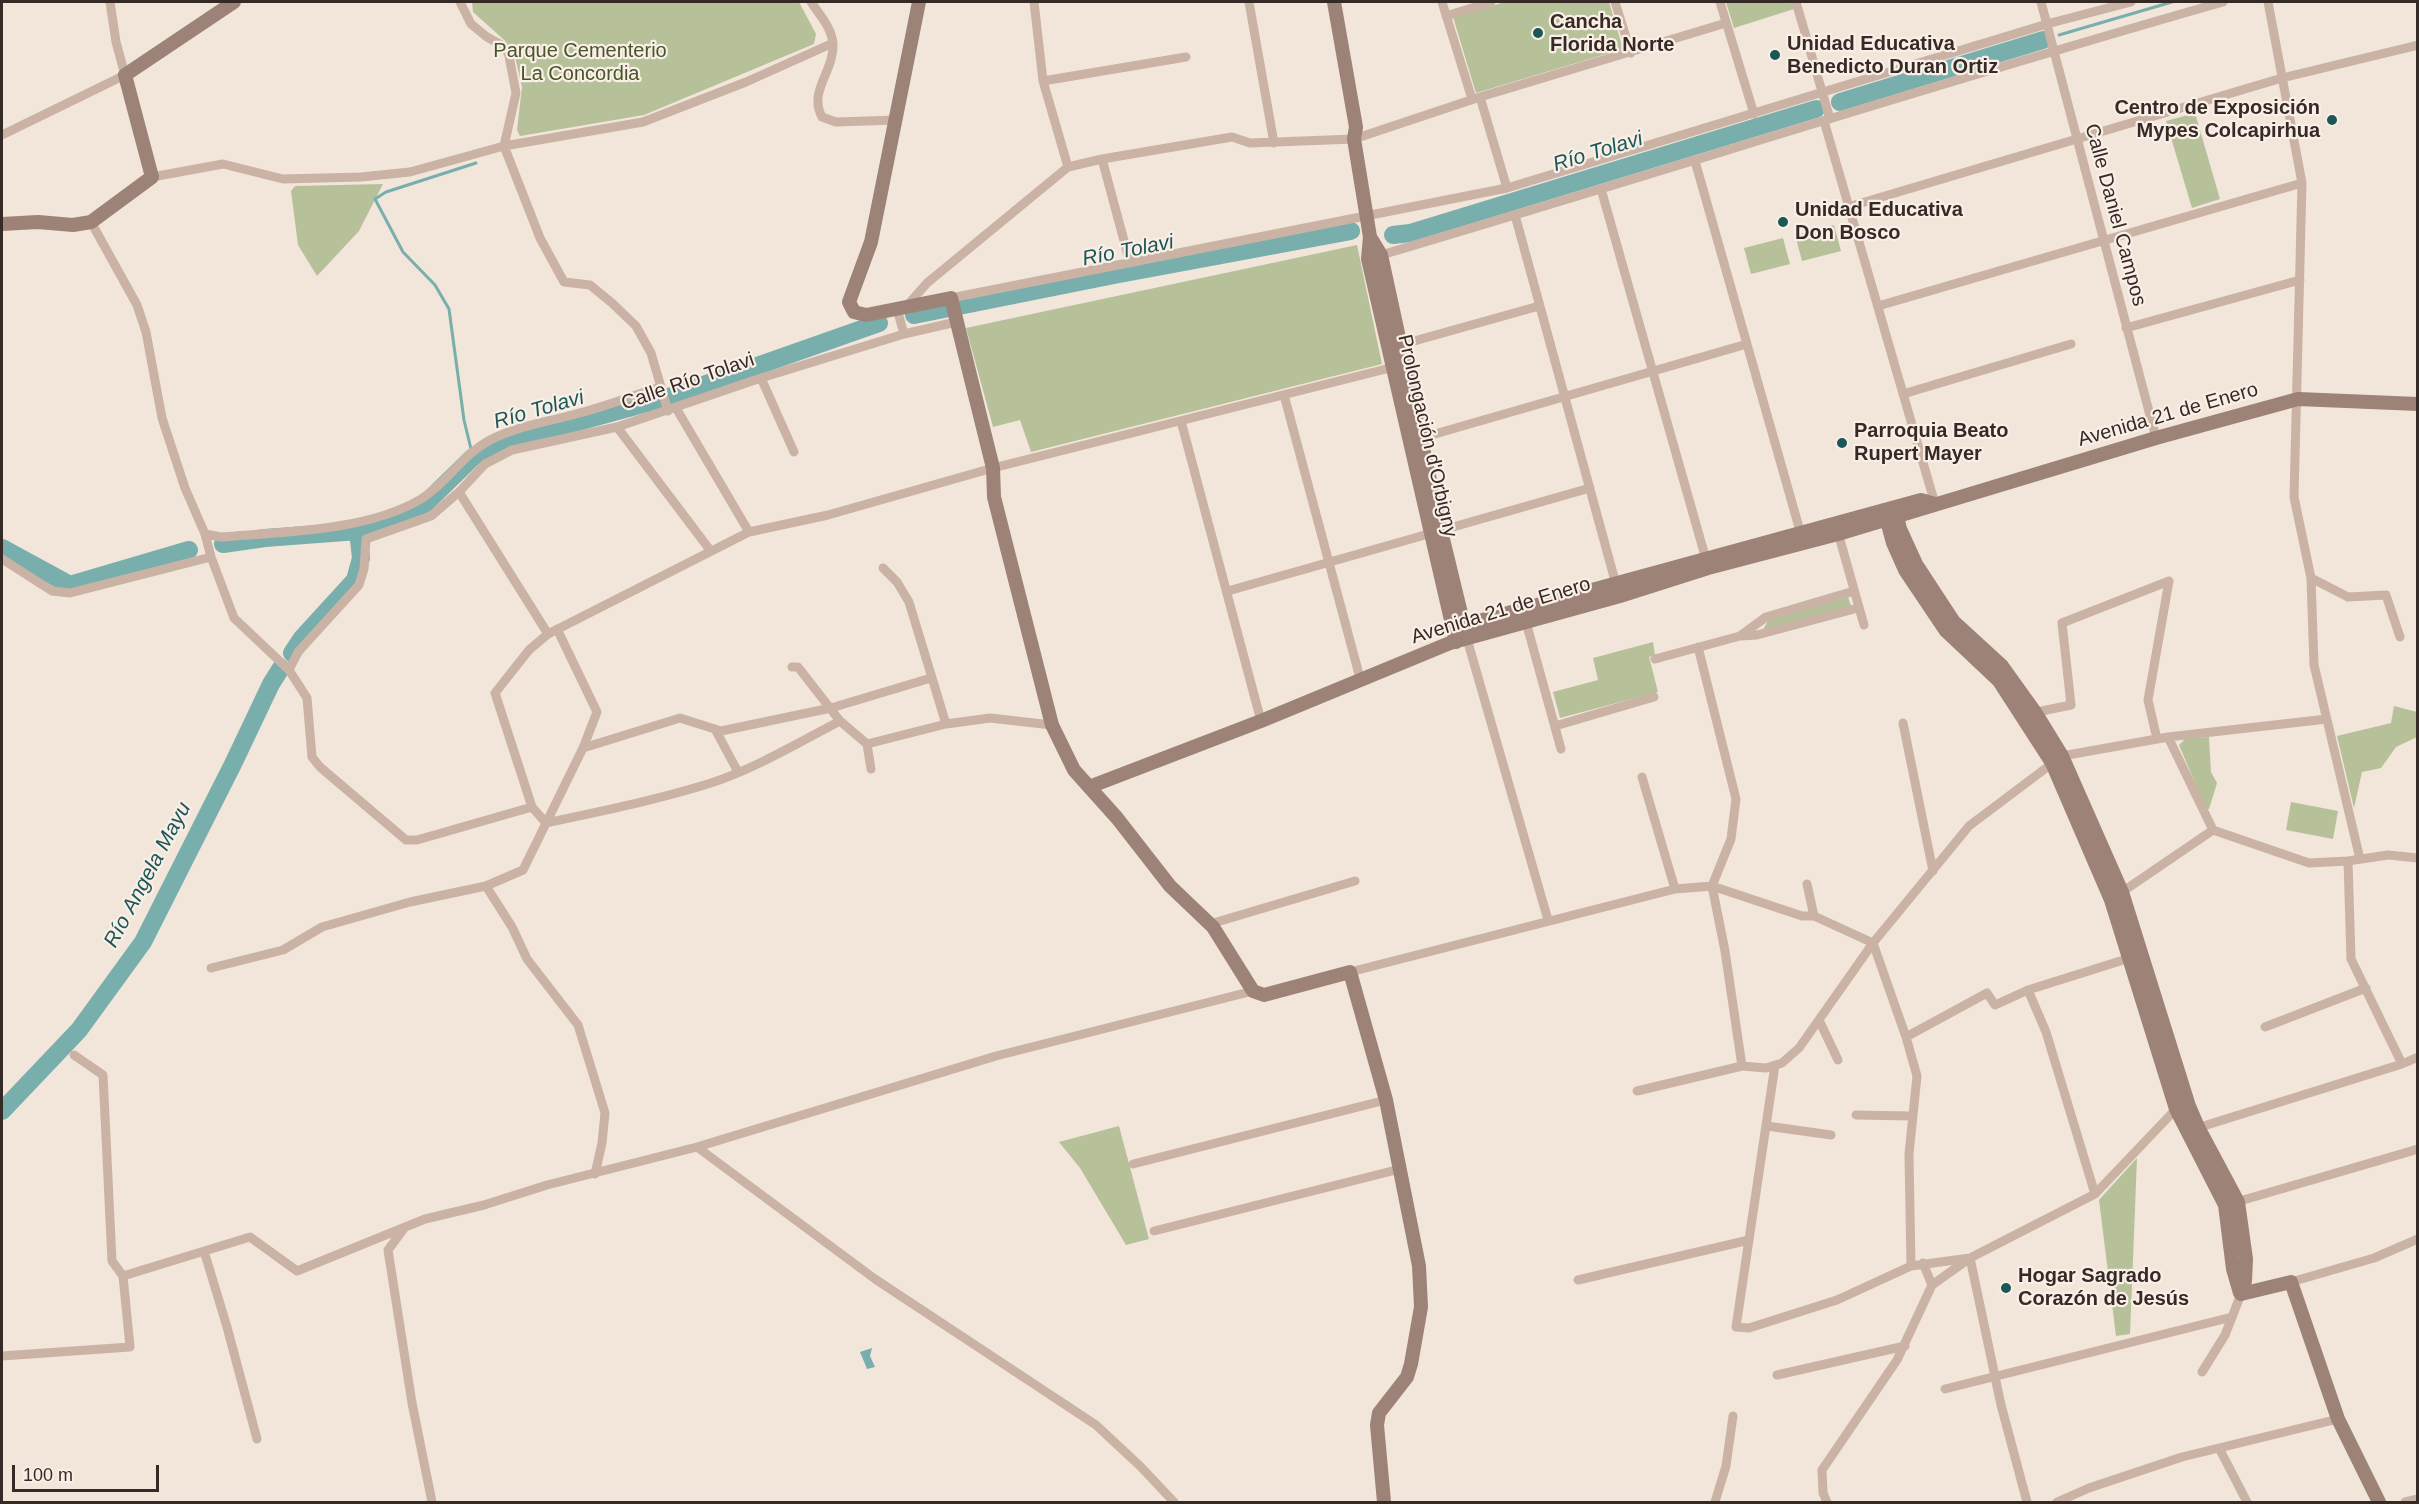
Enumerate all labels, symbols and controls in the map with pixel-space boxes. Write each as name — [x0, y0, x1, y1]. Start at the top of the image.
place label: Cancha Florida Norte — [1550, 10, 1674, 57]
marker: Cancha Florida Norte — [1531, 26, 1545, 40]
place label: Unidad Educativa Benedicto Duran Ortiz — [1787, 32, 1998, 79]
park label: Parque Cementerio La Concordia — [493, 39, 667, 86]
marker: Unidad Educativa Benedicto Duran Ortiz — [1768, 48, 1782, 62]
place label: Centro de Exposición Mypes Colcapirhua — [2114, 96, 2320, 143]
marker: Centro de Exposición Mypes Colcapirhua — [2325, 113, 2339, 127]
street label: Calle Daniel Campos — [2079, 121, 2151, 309]
water label: Río Tolavi — [1550, 126, 1646, 178]
place label: Unidad Educativa Don Bosco — [1795, 198, 1963, 245]
marker: Unidad Educativa Don Bosco — [1776, 215, 1790, 229]
water label: Río Tolavi — [1080, 230, 1176, 272]
street label: Prolongación d'Orbigny — [1392, 332, 1462, 540]
street label: Calle Río Tolavi — [618, 348, 758, 416]
street label: Avenida 21 de Enero — [2075, 378, 2261, 452]
water label: Río Tolavi — [491, 385, 587, 435]
place label: Parroquia Beato Rupert Mayer — [1854, 419, 2008, 466]
marker: Parroquia Beato Rupert Mayer — [1835, 436, 1849, 450]
street label: Avenida 21 de Enero — [1408, 572, 1594, 650]
water label: Río Angela Mayu — [99, 798, 197, 952]
place label: Hogar Sagrado Corazón de Jesús — [2018, 1264, 2189, 1311]
marker: Hogar Sagrado Corazón de Jesús — [1999, 1281, 2013, 1295]
scale bar — [15, 1453, 162, 1491]
text: 100 m — [23, 1465, 73, 1485]

